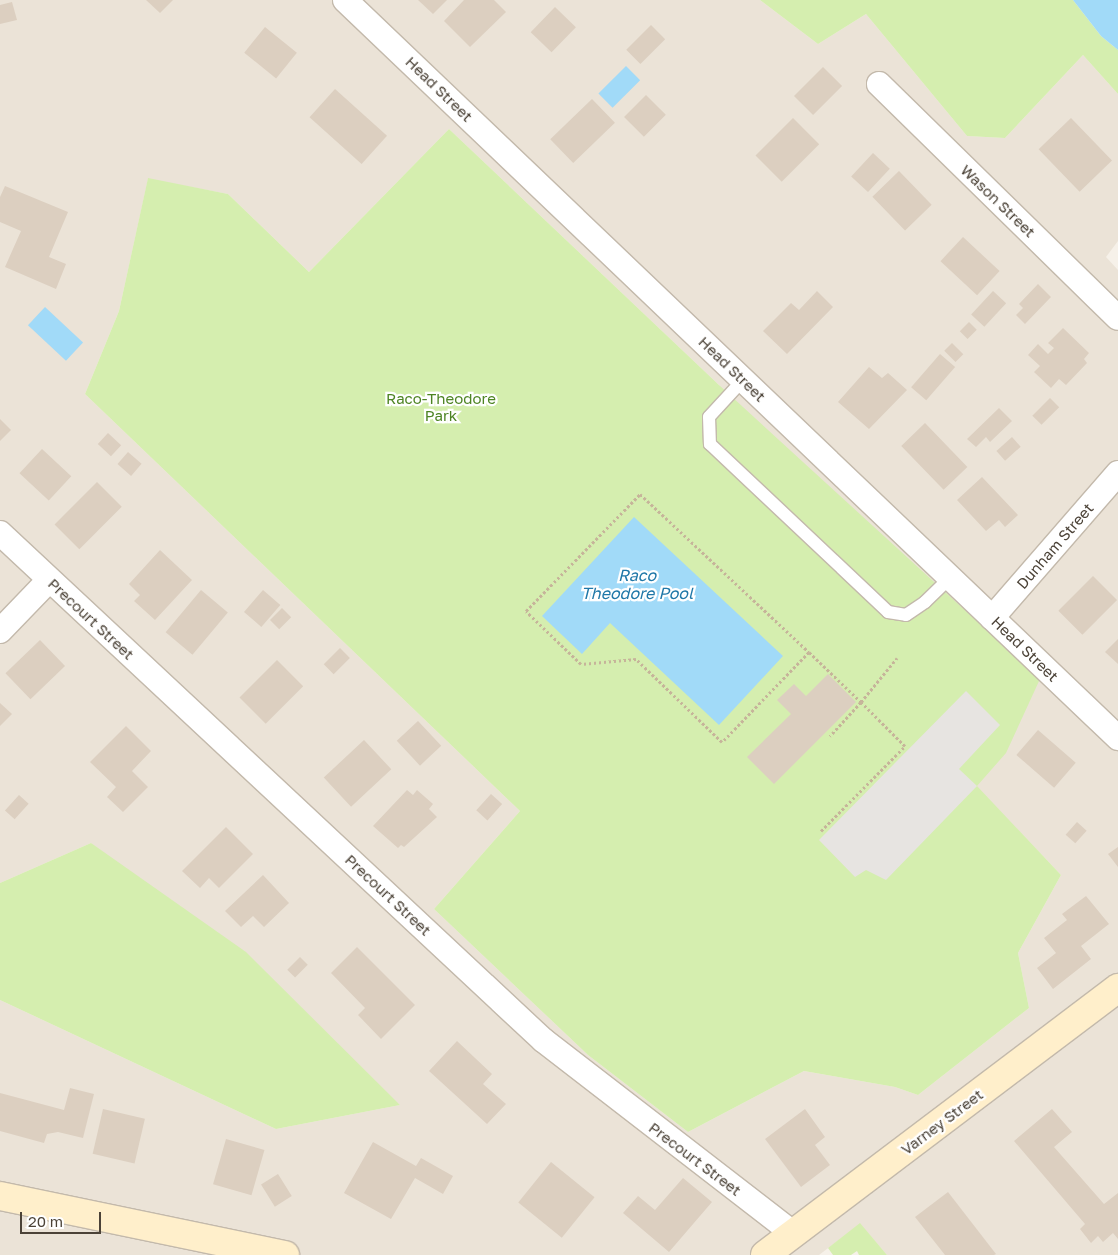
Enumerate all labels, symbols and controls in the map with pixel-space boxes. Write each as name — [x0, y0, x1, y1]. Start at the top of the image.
street label: Head Street — [402, 53, 476, 125]
street label: Wason Street — [957, 161, 1039, 241]
street label: Head Street — [695, 333, 769, 405]
park label: Raco-Theodore Park — [386, 389, 496, 424]
street label: Dunham Street — [1013, 499, 1097, 593]
water label: Raco Theodore Pool — [581, 565, 693, 603]
street label: Precourt Street — [44, 575, 138, 663]
street label: Head Street — [988, 613, 1062, 685]
street label: Precourt Street — [341, 851, 435, 939]
street label: Varney Street — [898, 1085, 986, 1159]
street label: Precourt Street — [645, 1118, 745, 1200]
scale bar — [22, 1202, 104, 1234]
text: 20 m — [28, 1212, 63, 1230]

